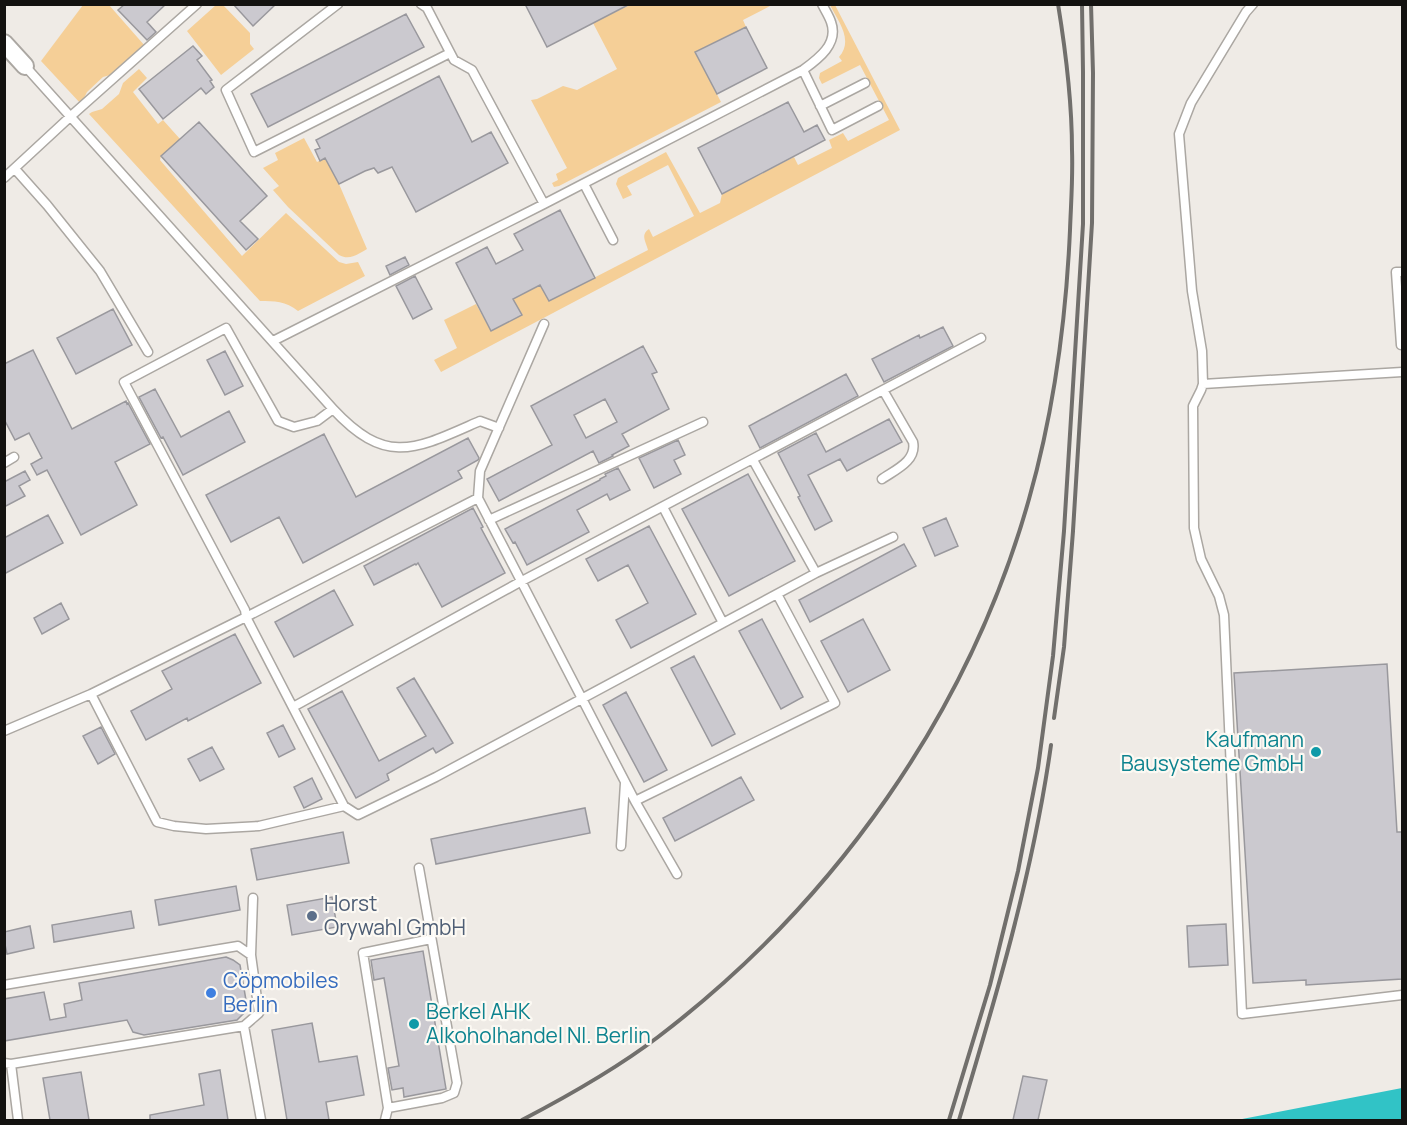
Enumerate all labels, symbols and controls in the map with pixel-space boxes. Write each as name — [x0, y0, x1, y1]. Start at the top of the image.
place label: Kaufmann Bausysteme GmbH — [1121, 725, 1304, 777]
marker: Kaufmann Bausysteme GmbH — [1309, 745, 1323, 759]
place label: Horst Orywahl GmbH — [324, 889, 466, 941]
marker: Horst Orywahl GmbH — [305, 909, 319, 923]
place label: Cöpmobiles Berlin — [223, 966, 339, 1018]
marker: Cöpmobiles Berlin — [204, 986, 218, 1000]
place label: Berkel AHK Alkoholhandel Nl. Berlin — [426, 997, 651, 1049]
marker: Berkel AHK Alkoholhandel Nl. Berlin — [407, 1017, 421, 1031]

